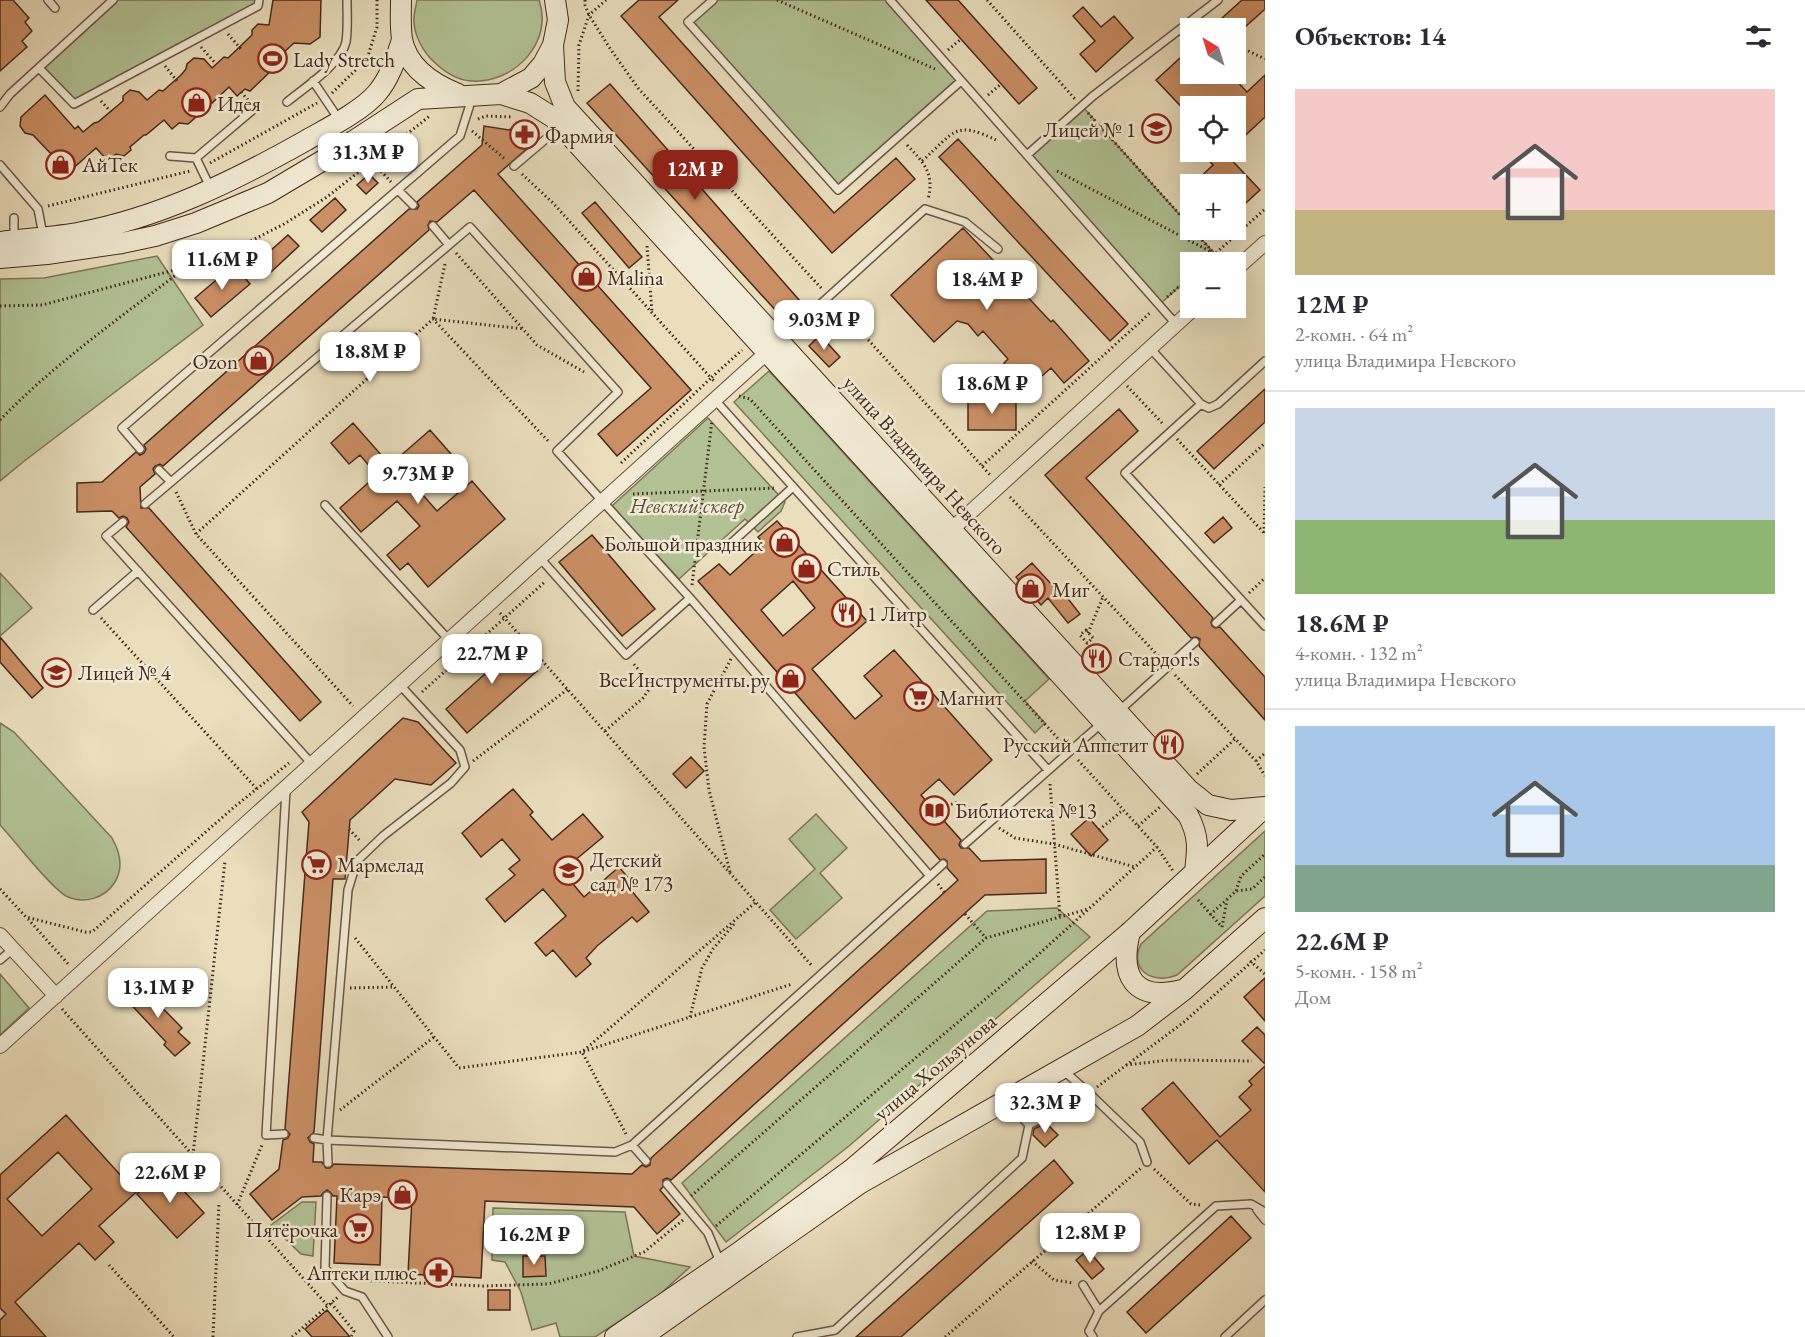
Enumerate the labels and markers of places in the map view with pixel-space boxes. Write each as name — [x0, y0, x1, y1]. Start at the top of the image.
sports icon: Lady Stretch — [256, 43, 288, 75]
place label: Lady Stretch — [293, 46, 395, 73]
shop icon: Идея — [180, 87, 212, 119]
place label: Идея — [217, 90, 261, 117]
school or university icon: Лицей № 1 — [1141, 113, 1173, 145]
place label: Лицей № 1 — [1043, 116, 1136, 143]
pharmacy icon: Фармия — [508, 119, 540, 151]
place label: Фармия — [545, 122, 614, 149]
pin: 31.3M ₽ — [313, 133, 423, 184]
shop icon: АйТек — [45, 148, 77, 180]
pin: 12M ₽ — [653, 150, 737, 201]
place label: АйТек — [81, 151, 138, 178]
pin: 11.6M ₽ — [167, 240, 277, 291]
pin: 18.4M ₽ — [932, 260, 1042, 311]
shop icon: Malina — [570, 261, 602, 293]
place label: Malina — [607, 264, 664, 291]
pin: 9.03M ₽ — [769, 300, 879, 351]
pin: 18.8M ₽ — [315, 332, 425, 383]
shop icon: Ozon — [243, 345, 275, 377]
place label: Ozon — [193, 348, 238, 375]
pin: 18.6M ₽ — [937, 364, 1047, 415]
pin: 9.73M ₽ — [363, 454, 473, 505]
shop icon: Большой праздник — [768, 527, 800, 559]
place label: Большой праздник — [604, 530, 763, 557]
shop icon: Стиль — [790, 552, 822, 584]
place label: Стиль — [827, 555, 880, 582]
shop icon: Миг — [1015, 573, 1047, 605]
place label: Миг — [1052, 576, 1090, 603]
restaurant icon: 1 Литр — [830, 597, 862, 629]
place label: 1 Литр — [867, 600, 927, 627]
pin: 22.7M ₽ — [437, 634, 547, 685]
restaurant icon: Стардог!s — [1081, 642, 1113, 674]
place label: Стардог!s — [1118, 645, 1200, 672]
school or university icon: Лицей № 4 — [41, 656, 73, 688]
place label: Лицей № 4 — [78, 659, 172, 686]
shop icon: ВсеИнструменты.ру — [775, 663, 807, 695]
place label: ВсеИнструменты.ру — [599, 666, 771, 693]
supermarket icon: Магнит — [902, 681, 934, 713]
place label: Магнит — [939, 684, 1004, 711]
restaurant icon: Русский Аппетит — [1153, 728, 1185, 760]
place label: Русский Аппетит — [1003, 731, 1148, 758]
library icon: Библиотека №13 — [918, 794, 950, 826]
place label: Библиотека №13 — [955, 797, 1097, 824]
place label: Детский сад № 173 — [590, 846, 673, 897]
supermarket icon: Мармелад — [300, 848, 332, 880]
place label: Мармелад — [337, 851, 424, 878]
school or university icon: Детский сад № 173 — [553, 855, 585, 887]
pin: 13.1M ₽ — [103, 968, 213, 1019]
pin: 32.3M ₽ — [990, 1083, 1100, 1134]
pin: 22.6M ₽ — [115, 1153, 225, 1204]
shop icon: Карэ — [386, 1178, 418, 1210]
place label: Карэ — [340, 1181, 381, 1208]
supermarket icon: Пятёрочка — [343, 1213, 375, 1245]
pin: 12.8M ₽ — [1035, 1213, 1145, 1264]
pin: 16.2M ₽ — [479, 1215, 589, 1266]
place label: Пятёрочка — [246, 1216, 339, 1243]
pharmacy icon: Аптеки плюс — [422, 1256, 454, 1288]
place label: Аптеки плюс — [306, 1259, 417, 1286]

